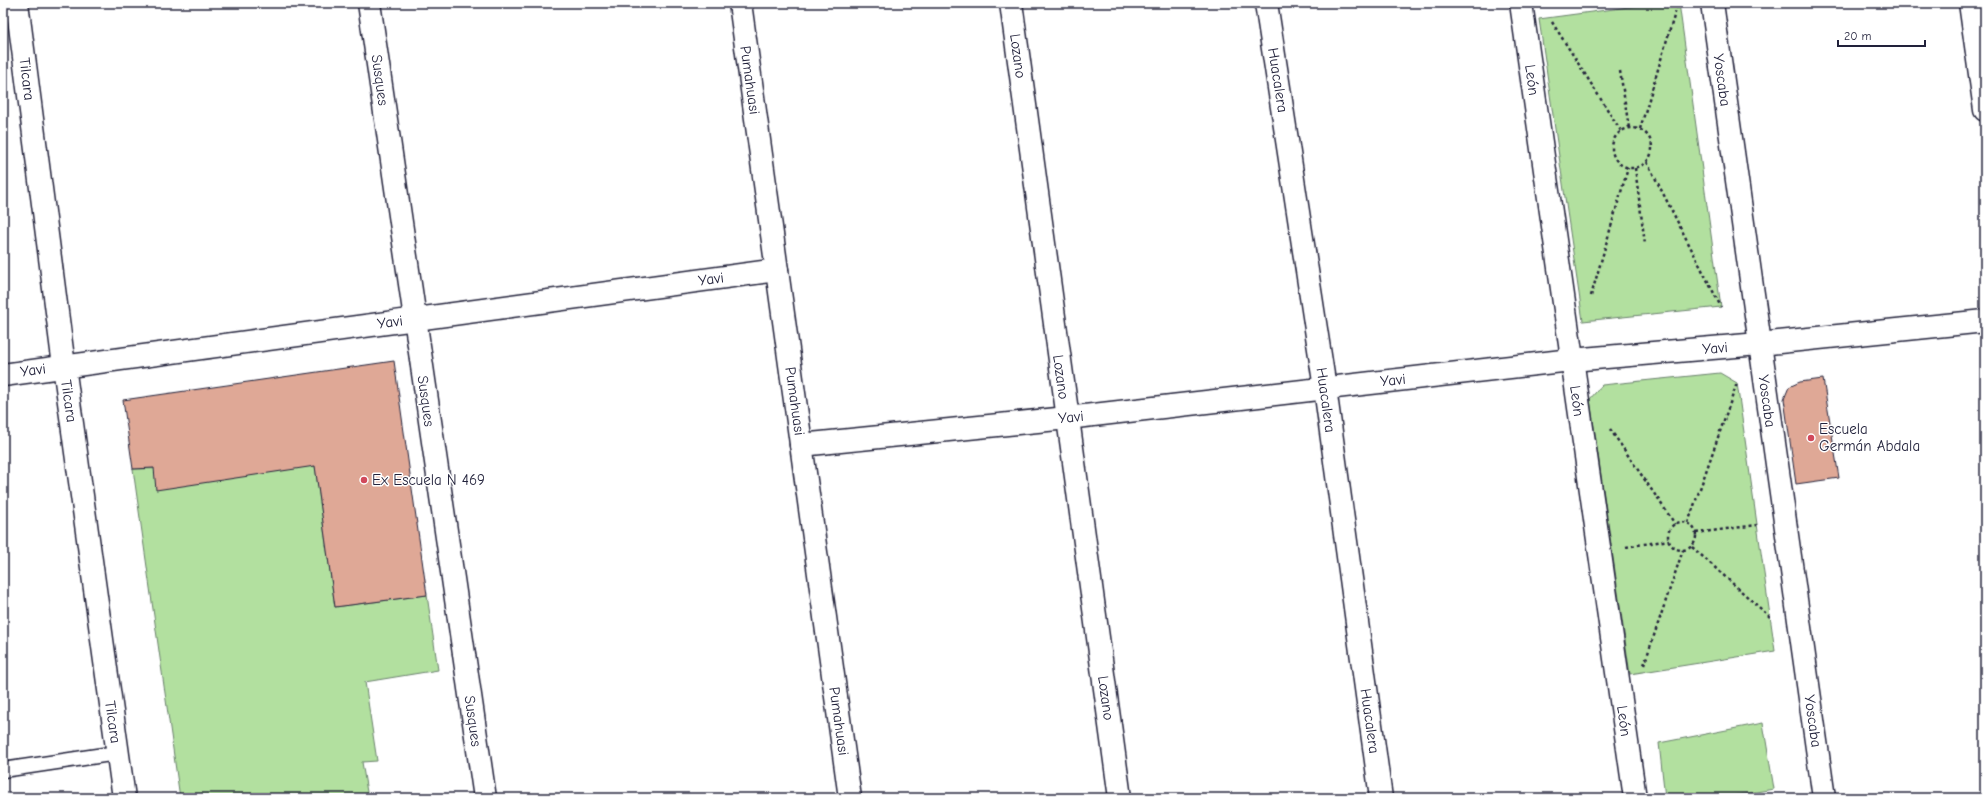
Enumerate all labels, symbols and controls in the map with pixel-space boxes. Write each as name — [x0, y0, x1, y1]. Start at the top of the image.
scale bar — [1838, 22, 1925, 48]
text: 20 m — [1844, 29, 1872, 43]
street label: Lozano — [1006, 33, 1030, 80]
street label: Pumahuasi — [736, 44, 764, 116]
street label: Huacalera — [1264, 46, 1292, 114]
street label: Susques — [368, 53, 392, 107]
street label: Yoscaba — [1709, 53, 1735, 107]
street label: Tilcara — [15, 57, 39, 101]
street label: León — [1521, 63, 1543, 97]
street label: Yavi — [697, 268, 725, 290]
street label: Yavi — [376, 311, 404, 333]
street label: Yavi — [1702, 338, 1728, 358]
street label: Lozano — [1049, 354, 1073, 401]
street label: Yavi — [19, 359, 47, 381]
street label: Pumahuasi — [781, 365, 809, 437]
street label: Huacalera — [1313, 366, 1339, 434]
street label: Yavi — [1379, 370, 1407, 390]
street label: Susques — [414, 374, 438, 428]
street label: Yoscaba — [1754, 374, 1780, 428]
street label: Tilcara — [57, 379, 81, 423]
street label: León — [1566, 384, 1588, 418]
street label: Yavi — [1057, 407, 1085, 427]
place label: Escuela Germán Abdala — [1819, 420, 1920, 455]
marker: Escuela Germán Abdala — [1806, 433, 1816, 443]
place label: Ex Escuela N 469 — [372, 471, 485, 489]
marker: Ex Escuela N 469 — [359, 475, 369, 485]
street label: Lozano — [1094, 675, 1118, 722]
street label: Pumahuasi — [825, 685, 853, 757]
street label: Huacalera — [1357, 687, 1383, 755]
street label: Susques — [461, 694, 485, 748]
street label: Yoscaba — [1800, 694, 1826, 748]
street label: Tilcara — [101, 700, 125, 744]
street label: León — [1613, 704, 1635, 738]

